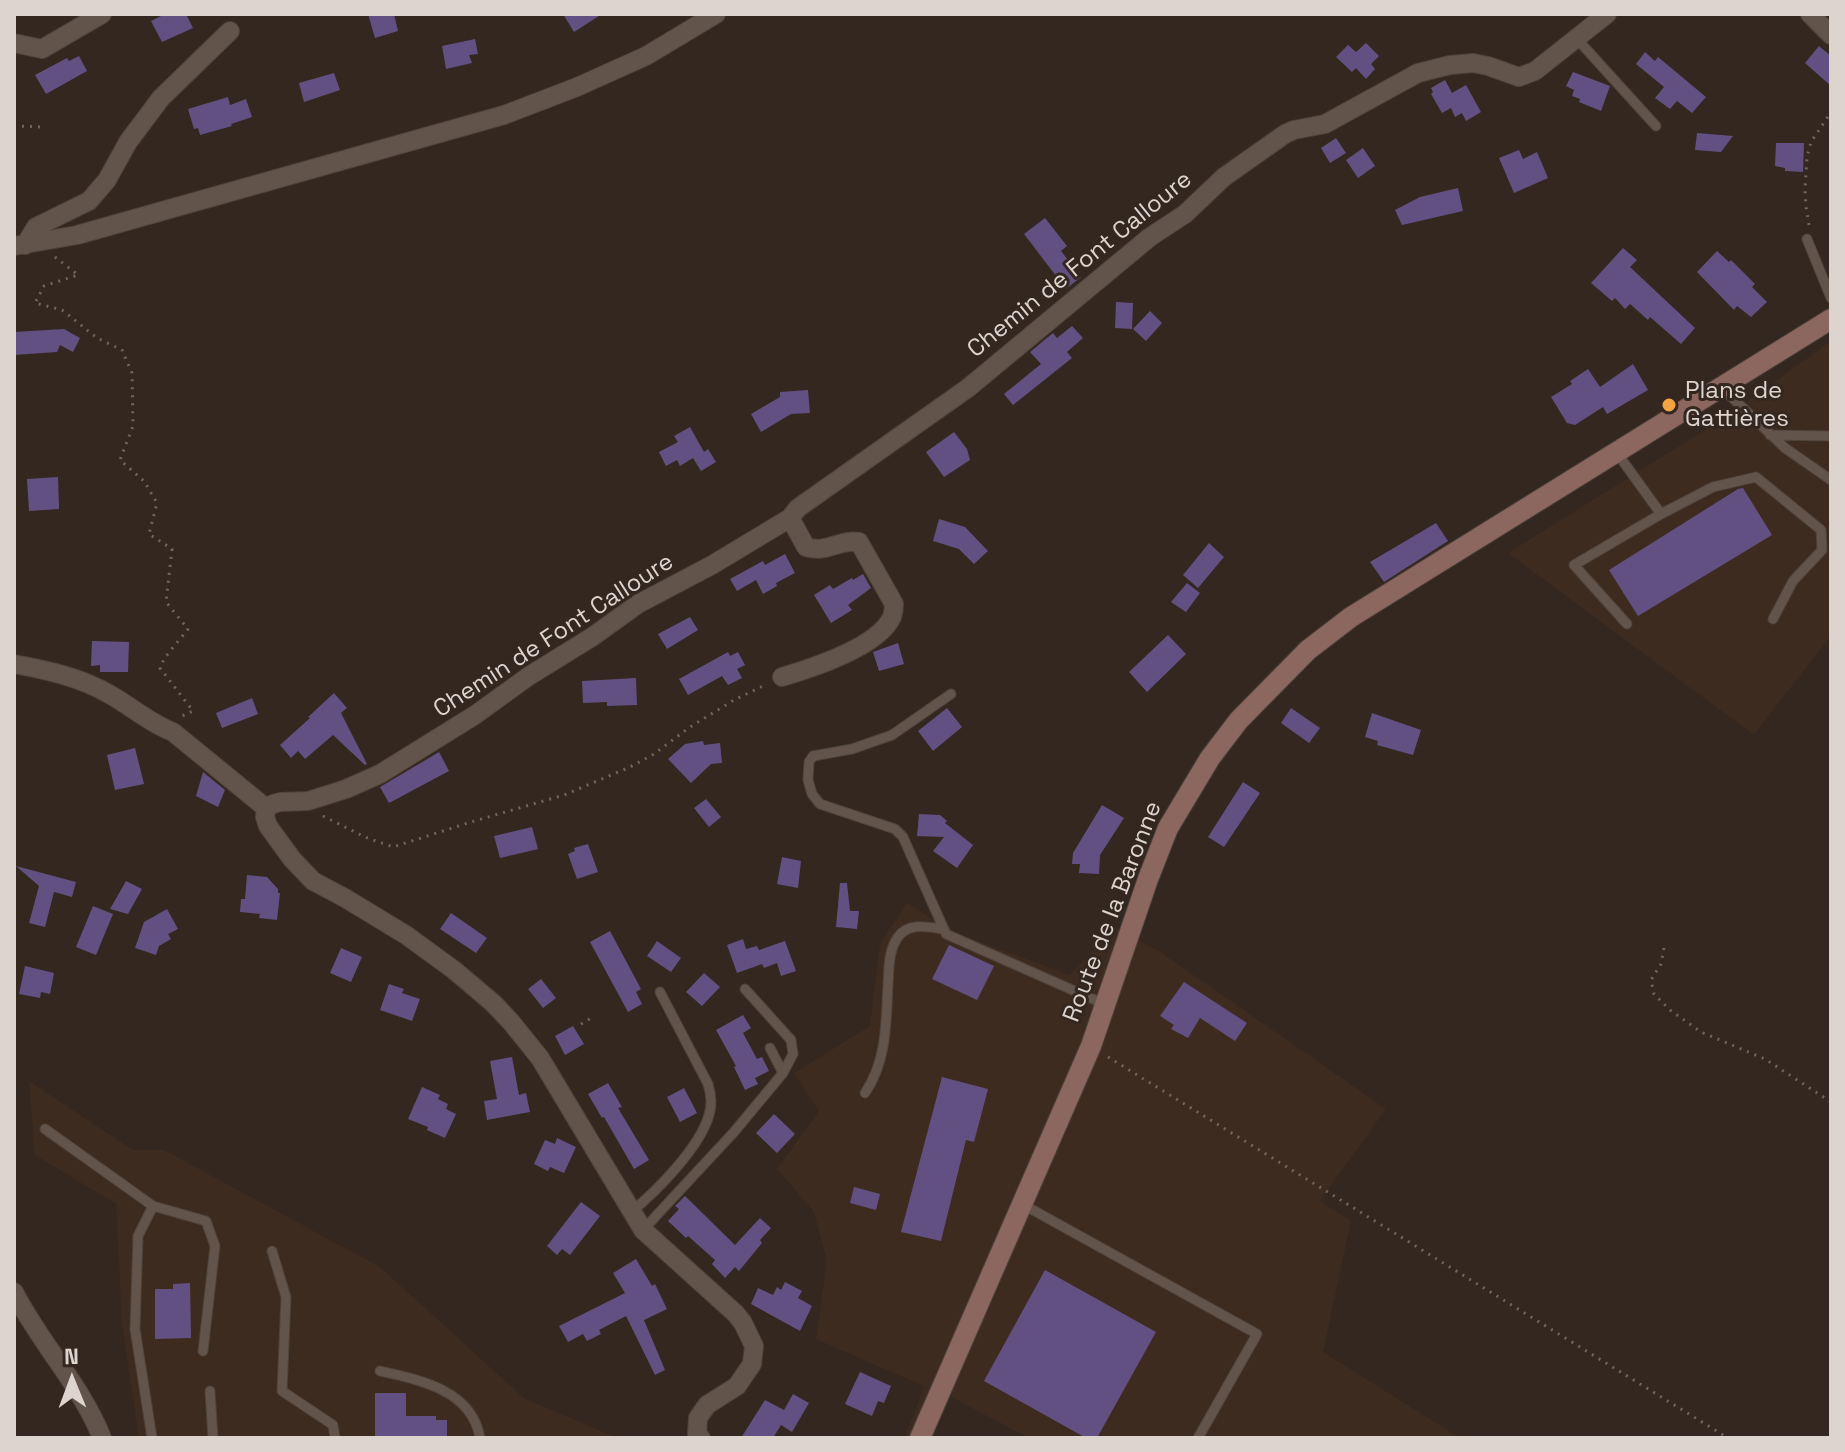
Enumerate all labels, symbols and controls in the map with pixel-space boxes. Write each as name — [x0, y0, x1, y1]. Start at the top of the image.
street label: Chemin de Font Calloure — [962, 166, 1198, 364]
place label: Plans de Gattières — [1685, 377, 1789, 433]
marker: Plans de Gattières — [1660, 396, 1678, 414]
street label: Chemin de Font Calloure — [429, 548, 679, 724]
street label: Route de la Baronne — [1058, 798, 1168, 1026]
north arrow — [32, 1340, 112, 1420]
text: N — [64, 1342, 79, 1370]

